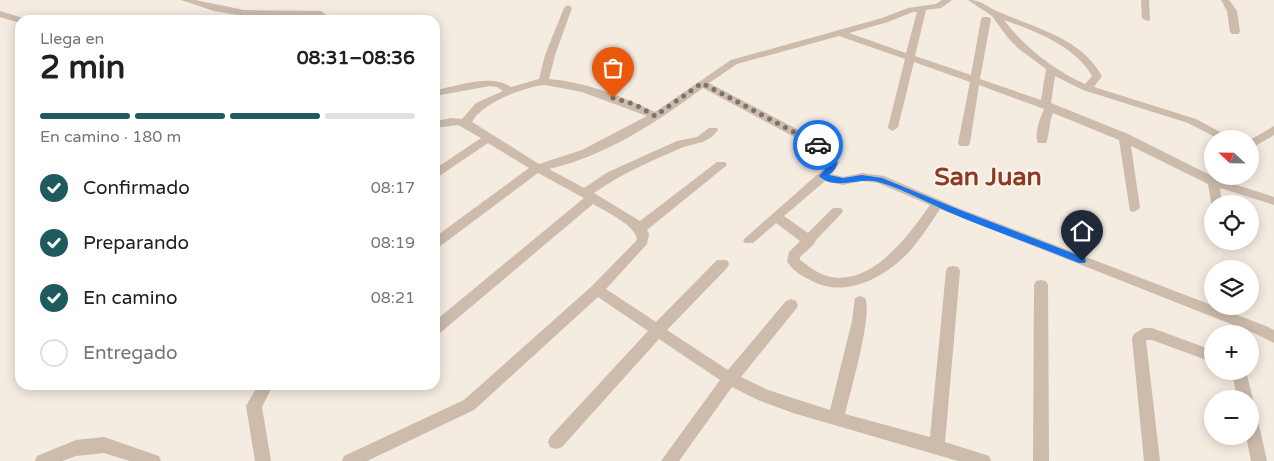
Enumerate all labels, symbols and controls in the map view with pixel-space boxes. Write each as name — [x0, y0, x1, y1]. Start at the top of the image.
text: Llega en — [40, 29, 104, 49]
text: 08:31–08:36 — [297, 47, 415, 69]
pin — [592, 47, 634, 98]
text: 2 min — [40, 49, 125, 87]
icon: bag — [599, 54, 627, 82]
courier — [793, 120, 843, 170]
text: En camino · 180 m — [40, 127, 181, 147]
north arrow — [1204, 130, 1259, 185]
map controls — [1204, 130, 1259, 445]
icon: car — [804, 131, 832, 159]
district label: San Juan — [934, 162, 1042, 192]
icon: check — [40, 174, 68, 202]
text: Confirmado — [83, 177, 190, 199]
text: 08:17 — [371, 178, 415, 198]
button: locate — [1204, 195, 1259, 250]
pin — [1061, 210, 1103, 261]
icon: home — [1068, 217, 1096, 245]
icon: check — [40, 229, 68, 257]
text: Preparando — [83, 232, 189, 254]
text: 08:19 — [371, 233, 415, 253]
button: layers — [1204, 260, 1259, 315]
icon: check — [40, 284, 68, 312]
text: En camino — [83, 287, 178, 309]
text: 08:21 — [371, 288, 415, 308]
button: + — [1204, 325, 1259, 380]
text: Entregado — [83, 342, 178, 364]
button: − — [1204, 390, 1259, 445]

